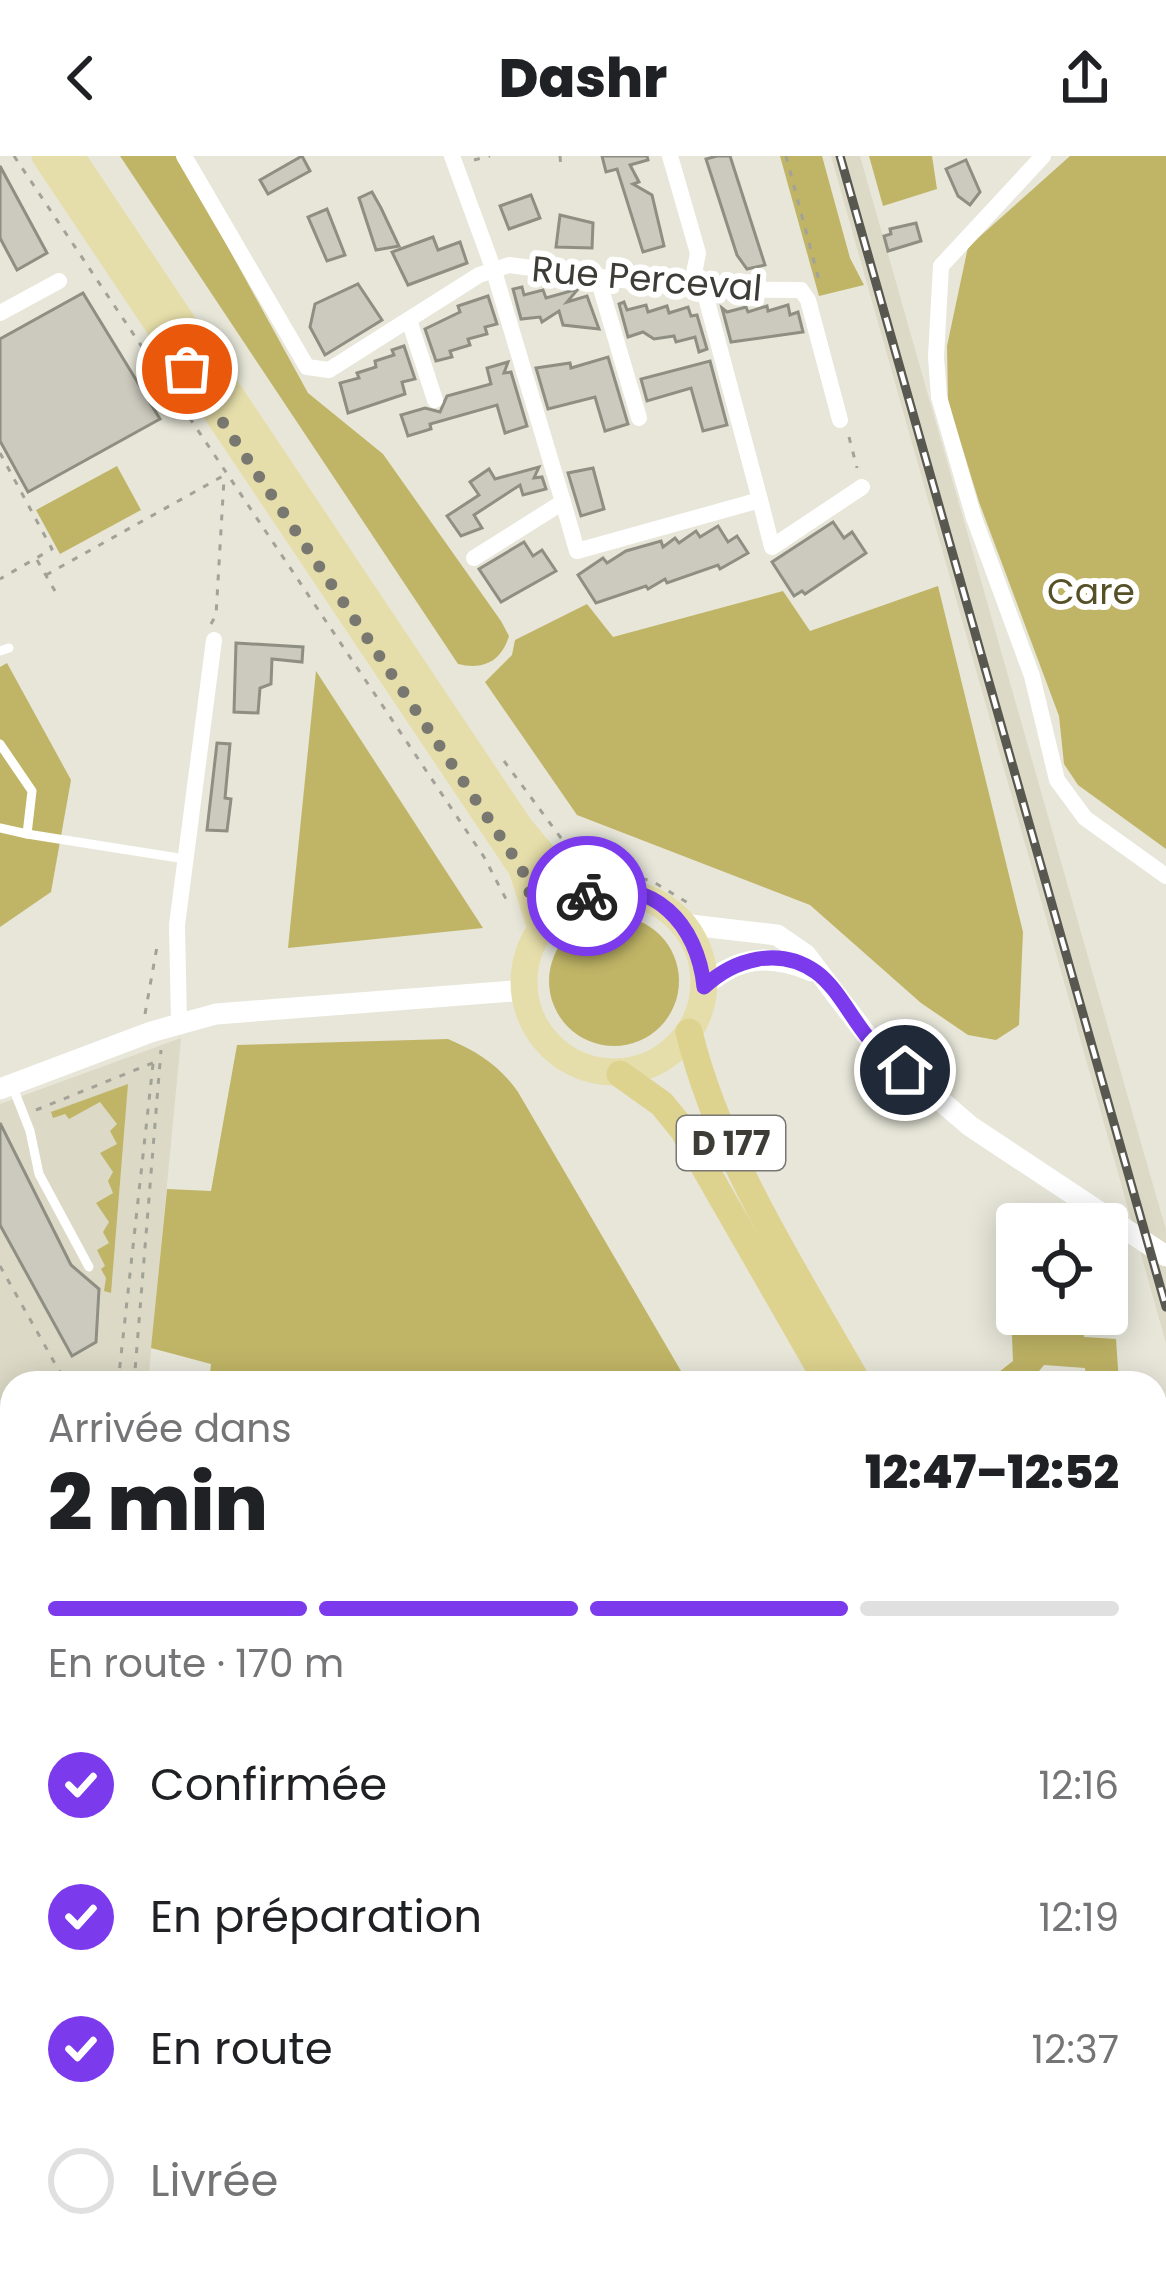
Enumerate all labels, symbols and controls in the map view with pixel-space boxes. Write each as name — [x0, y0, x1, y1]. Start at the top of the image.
text: Dashr — [499, 40, 667, 116]
icon: back — [48, 45, 114, 111]
icon: share — [1052, 45, 1118, 111]
street label: Rue Perceval — [530, 243, 764, 314]
pin — [136, 318, 238, 420]
icon: bag — [154, 336, 220, 402]
park label: Care — [1047, 566, 1135, 617]
courier — [527, 836, 647, 956]
icon: bike — [554, 863, 620, 929]
pin — [854, 1019, 956, 1121]
icon: home — [872, 1037, 938, 1103]
road number: D 177 — [677, 1116, 785, 1170]
map controls — [996, 1203, 1128, 1335]
button: locate — [996, 1203, 1128, 1335]
text: Arrivée dans — [48, 1401, 292, 1456]
text: 12:47–12:52 — [865, 1441, 1119, 1504]
text: 2 min — [48, 1448, 268, 1557]
text: En route · 170 m — [48, 1636, 344, 1691]
icon: check — [48, 1752, 114, 1818]
text: Confirmée — [150, 1753, 387, 1816]
text: 12:16 — [1039, 1758, 1119, 1813]
icon: check — [48, 1884, 114, 1950]
text: En préparation — [150, 1885, 482, 1948]
text: 12:19 — [1039, 1890, 1119, 1945]
icon: check — [48, 2016, 114, 2082]
text: En route — [150, 2017, 333, 2080]
text: 12:37 — [1032, 2022, 1119, 2077]
text: Livrée — [150, 2149, 278, 2212]

